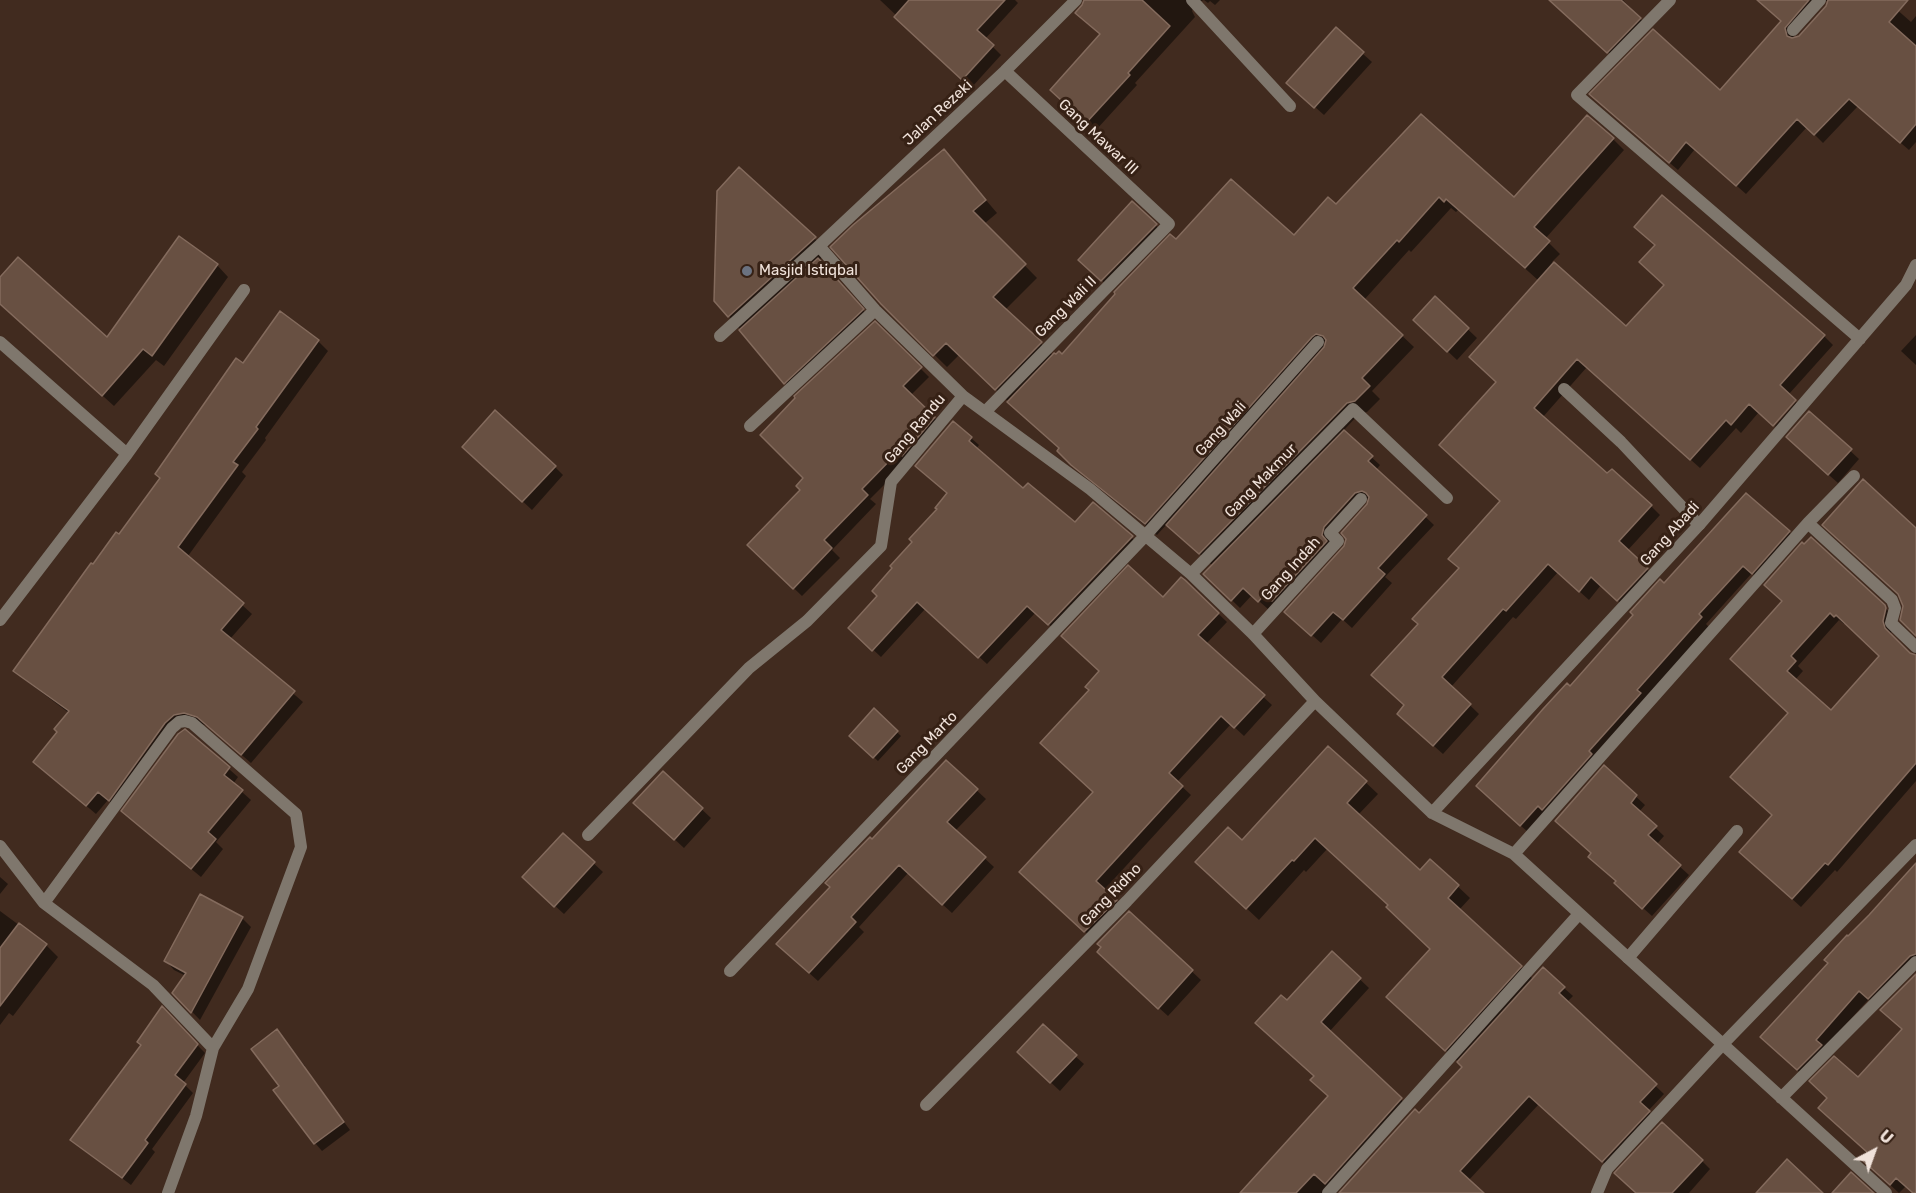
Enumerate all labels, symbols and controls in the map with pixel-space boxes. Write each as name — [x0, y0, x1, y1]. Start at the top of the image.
street label: Jalan Rezeki — [900, 76, 976, 150]
street label: Gang Mawar III — [1055, 96, 1141, 178]
place label: Masjid Istiqbal — [759, 262, 858, 280]
marker: Masjid Istiqbal — [740, 264, 754, 278]
street label: Gang Wali II — [1032, 273, 1100, 341]
street label: Gang Randu — [881, 391, 949, 467]
street label: Gang Wali — [1192, 398, 1250, 460]
street label: Gang Makmur — [1221, 440, 1301, 522]
street label: Gang Abadi — [1637, 498, 1703, 570]
street label: Gang Indah — [1258, 533, 1324, 605]
street label: Gang Marto — [893, 708, 961, 778]
street label: Gang Ridho — [1077, 860, 1145, 930]
north arrow — [1844, 1121, 1904, 1181]
text: U — [1876, 1126, 1897, 1148]

